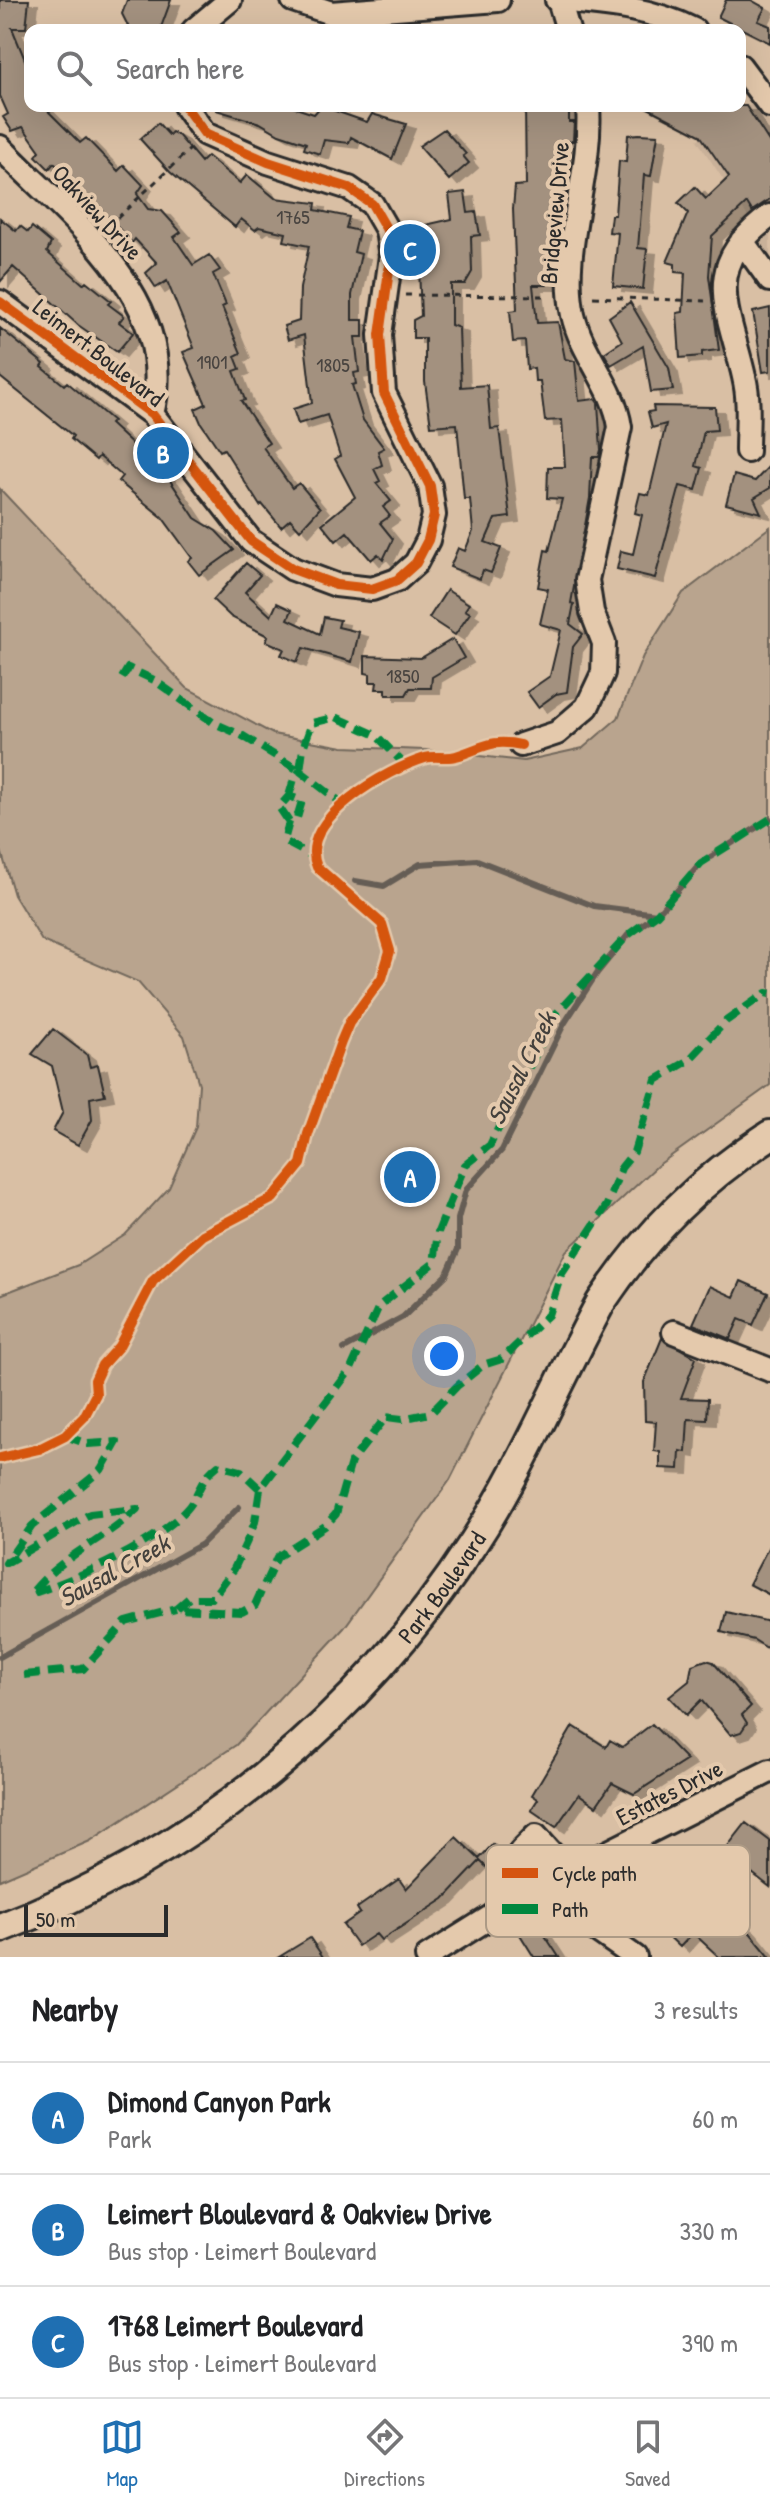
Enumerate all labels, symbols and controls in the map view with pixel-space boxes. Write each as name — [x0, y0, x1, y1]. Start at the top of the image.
search box — [24, 24, 746, 112]
icon: search — [52, 46, 96, 90]
text: Search here — [116, 48, 244, 88]
street label: Bridgeview Drive — [532, 140, 576, 285]
street label: Oakview Drive — [46, 158, 151, 267]
house number: 1765 — [276, 203, 310, 230]
pin: C — [384, 220, 436, 280]
street label: Leimert Boulevard — [27, 291, 171, 413]
house number: 1901 — [197, 348, 227, 375]
house number: 1805 — [316, 351, 350, 378]
pin: B — [137, 423, 189, 483]
house number: 1850 — [386, 662, 420, 689]
water label: Sausal Creek — [478, 1004, 565, 1130]
pin: A — [384, 1147, 436, 1207]
your location — [424, 1336, 464, 1376]
water label: Sausal Creek — [52, 1524, 177, 1615]
street label: Park Boulevard — [390, 1525, 493, 1650]
street label: Estates Drive — [610, 1751, 728, 1832]
legend — [486, 1845, 750, 1937]
text: Cycle path — [552, 1858, 636, 1888]
text: Path — [552, 1894, 588, 1924]
scale bar — [24, 1901, 168, 1937]
text: 50 m — [36, 1904, 75, 1934]
text: Nearby — [32, 1986, 118, 2032]
text: 3 results — [654, 1992, 738, 2027]
text: Dimond Canyon Park — [108, 2081, 331, 2121]
text: A — [52, 2101, 64, 2136]
text: 60 m — [692, 2101, 738, 2136]
text: Park — [108, 2121, 152, 2156]
text: Leimert Bloulevard & Oakview Drive — [108, 2193, 492, 2233]
text: B — [51, 2213, 65, 2248]
text: 330 m — [679, 2213, 738, 2248]
text: Bus stop · Leimert Boulevard — [108, 2233, 376, 2268]
text: 1768 Leimert Boulevard — [108, 2305, 363, 2345]
text: C — [51, 2325, 65, 2360]
text: 390 m — [682, 2325, 738, 2360]
text: Bus stop · Leimert Boulevard — [108, 2345, 376, 2380]
tab: Map — [100, 2415, 144, 2493]
tab: Directions — [344, 2415, 425, 2493]
tab: Saved — [625, 2415, 670, 2493]

